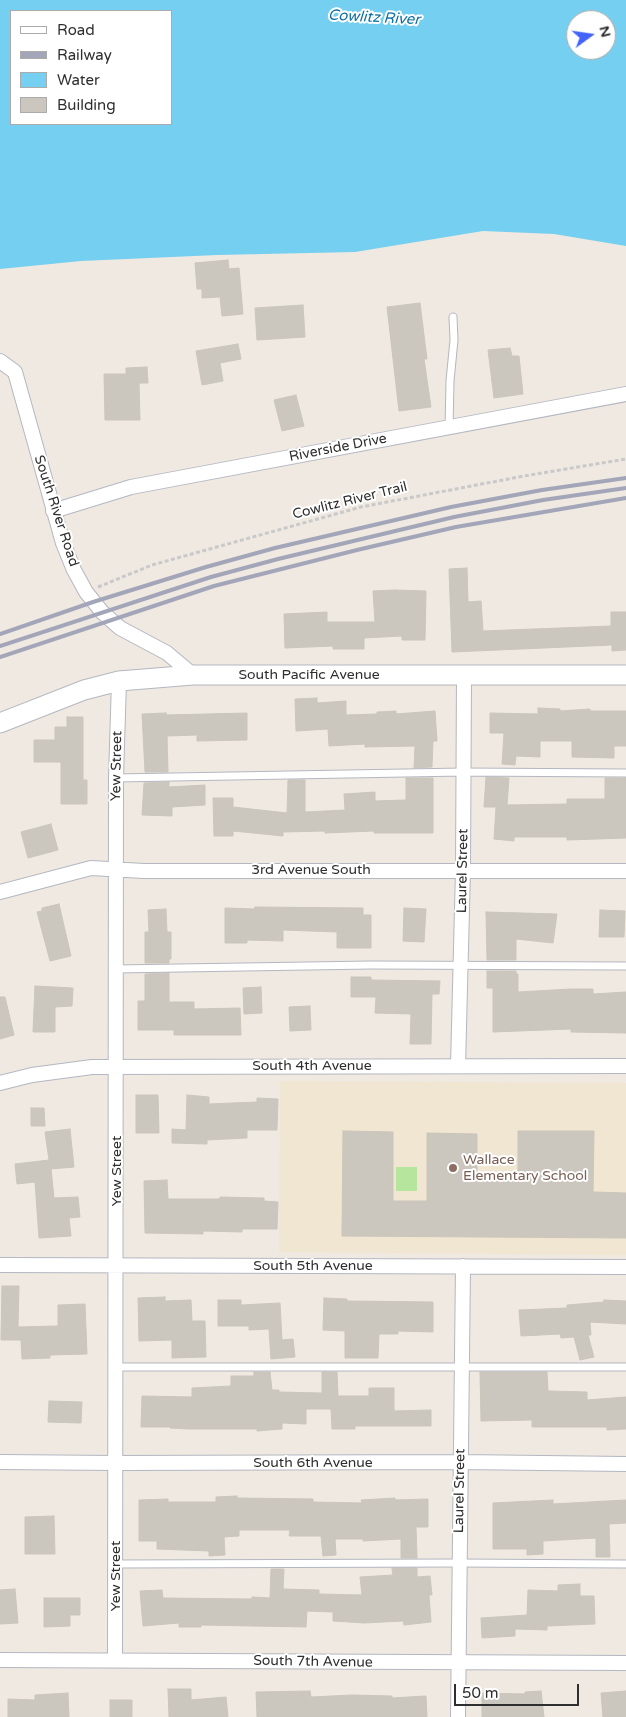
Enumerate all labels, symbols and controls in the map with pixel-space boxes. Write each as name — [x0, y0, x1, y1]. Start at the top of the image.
water label: Cowlitz River — [328, 7, 420, 29]
legend — [10, 10, 172, 125]
north arrow — [566, 10, 616, 60]
text: Road — [57, 21, 95, 39]
text: N — [595, 24, 615, 39]
text: Railway — [57, 46, 112, 64]
text: Water — [57, 71, 100, 89]
text: Building — [57, 96, 116, 114]
street label: Riverside Drive — [288, 430, 388, 466]
street label: South River Road — [30, 453, 82, 569]
street label: Cowlitz River Trail — [291, 479, 409, 523]
street label: South Pacific Avenue — [238, 667, 380, 683]
street label: Yew Street — [108, 731, 126, 801]
street label: Laurel Street — [454, 829, 472, 913]
street label: 3rd Avenue South — [251, 862, 371, 878]
street label: South 4th Avenue — [252, 1058, 372, 1074]
street label: Yew Street — [109, 1136, 125, 1206]
place label: Wallace Elementary School — [463, 1152, 587, 1184]
marker: Wallace Elementary School — [447, 1162, 459, 1174]
street label: South 5th Avenue — [253, 1258, 373, 1274]
street label: Laurel Street — [451, 1449, 469, 1533]
street label: South 6th Avenue — [253, 1455, 373, 1471]
street label: Yew Street — [108, 1541, 124, 1611]
street label: South 7th Avenue — [253, 1653, 373, 1671]
scale bar — [456, 1674, 581, 1706]
text: 50 m — [462, 1684, 499, 1702]

